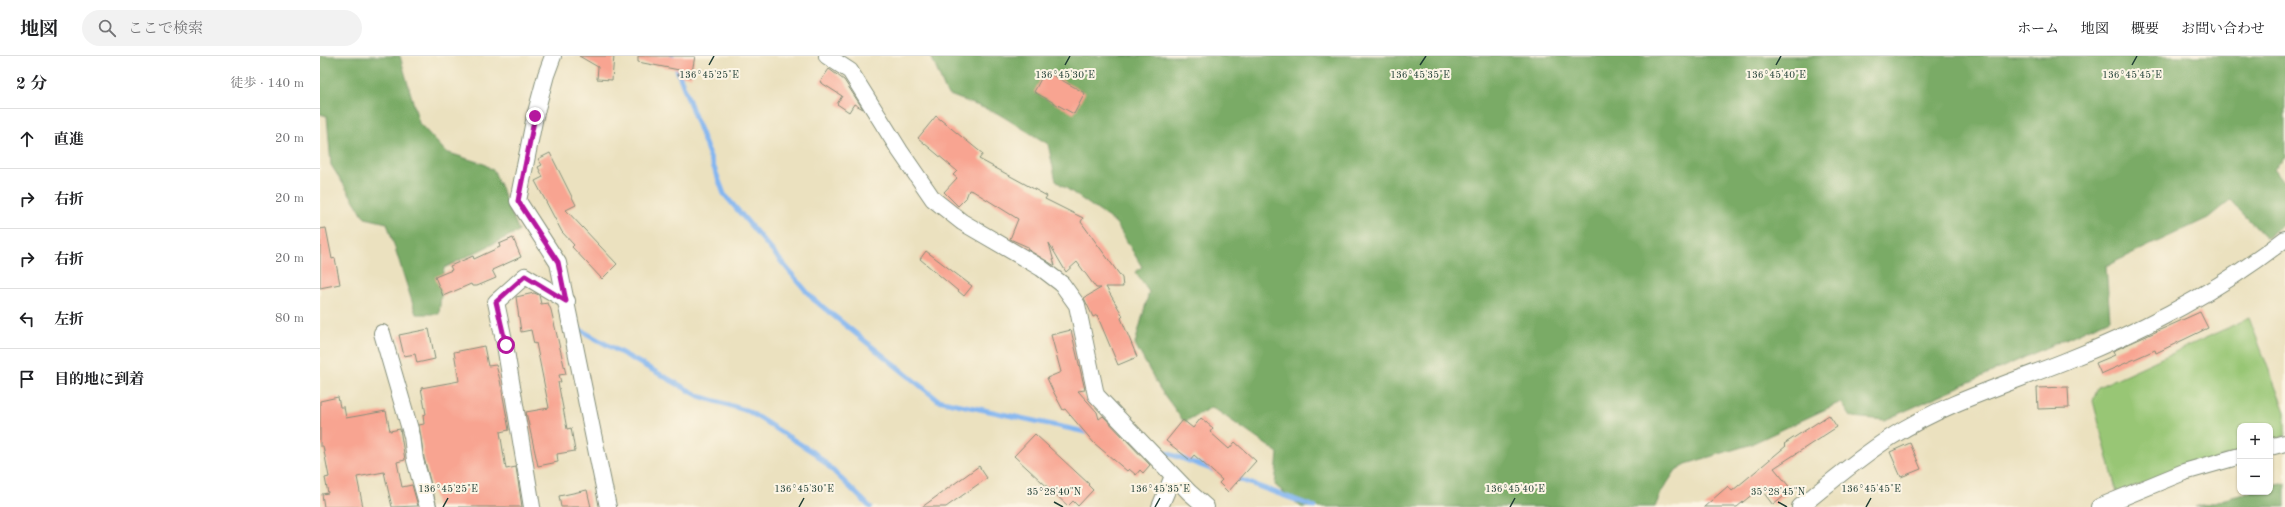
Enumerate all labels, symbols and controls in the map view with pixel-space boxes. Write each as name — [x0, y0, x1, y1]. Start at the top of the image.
search box — [82, 10, 362, 46]
icon: search — [96, 17, 118, 39]
text: 地図 — [20, 21, 58, 40]
text: ここで検索 — [128, 22, 203, 37]
text: ホーム — [2017, 22, 2059, 36]
text: 地図 — [2081, 22, 2109, 36]
text: 概要 — [2131, 22, 2159, 36]
text: お問い合わせ — [2181, 22, 2265, 36]
text: 136°45'25"E — [679, 70, 739, 80]
text: 136°45'30"E — [1035, 70, 1095, 80]
text: 136°45'35"E — [1390, 70, 1450, 80]
text: 136°45'40"E — [1746, 70, 1806, 80]
text: 136°45'45"E — [2102, 70, 2162, 80]
text: 2 分 — [16, 76, 48, 93]
text: 徒歩 · 140 m — [230, 77, 304, 90]
route end — [526, 107, 544, 125]
icon: ahead — [16, 128, 38, 150]
text: 20 m — [275, 132, 304, 145]
text: 直進 — [54, 133, 84, 148]
icon: right — [16, 188, 38, 210]
text: 20 m — [275, 192, 304, 205]
text: 右折 — [54, 193, 84, 208]
icon: right — [16, 248, 38, 270]
text: 20 m — [275, 252, 304, 265]
text: 右折 — [54, 253, 84, 268]
icon: left — [16, 308, 38, 330]
text: 80 m — [275, 312, 304, 325]
text: 左折 — [54, 313, 84, 328]
route start — [497, 336, 515, 354]
icon: arrive — [16, 368, 38, 390]
text: 目的地に到着 — [54, 373, 144, 388]
map controls — [2237, 423, 2273, 495]
button: + — [2237, 423, 2273, 459]
button: − — [2237, 459, 2273, 495]
text: 136°45'25"E — [418, 484, 478, 494]
text: 136°45'30"E — [774, 484, 834, 494]
text: 136°45'35"E — [1130, 484, 1190, 494]
text: 136°45'40"E — [1485, 484, 1545, 494]
text: 136°45'45"E — [1841, 484, 1901, 494]
text: 35°28'40"N — [1027, 487, 1082, 497]
text: 35°28'45"N — [1751, 487, 1806, 497]

